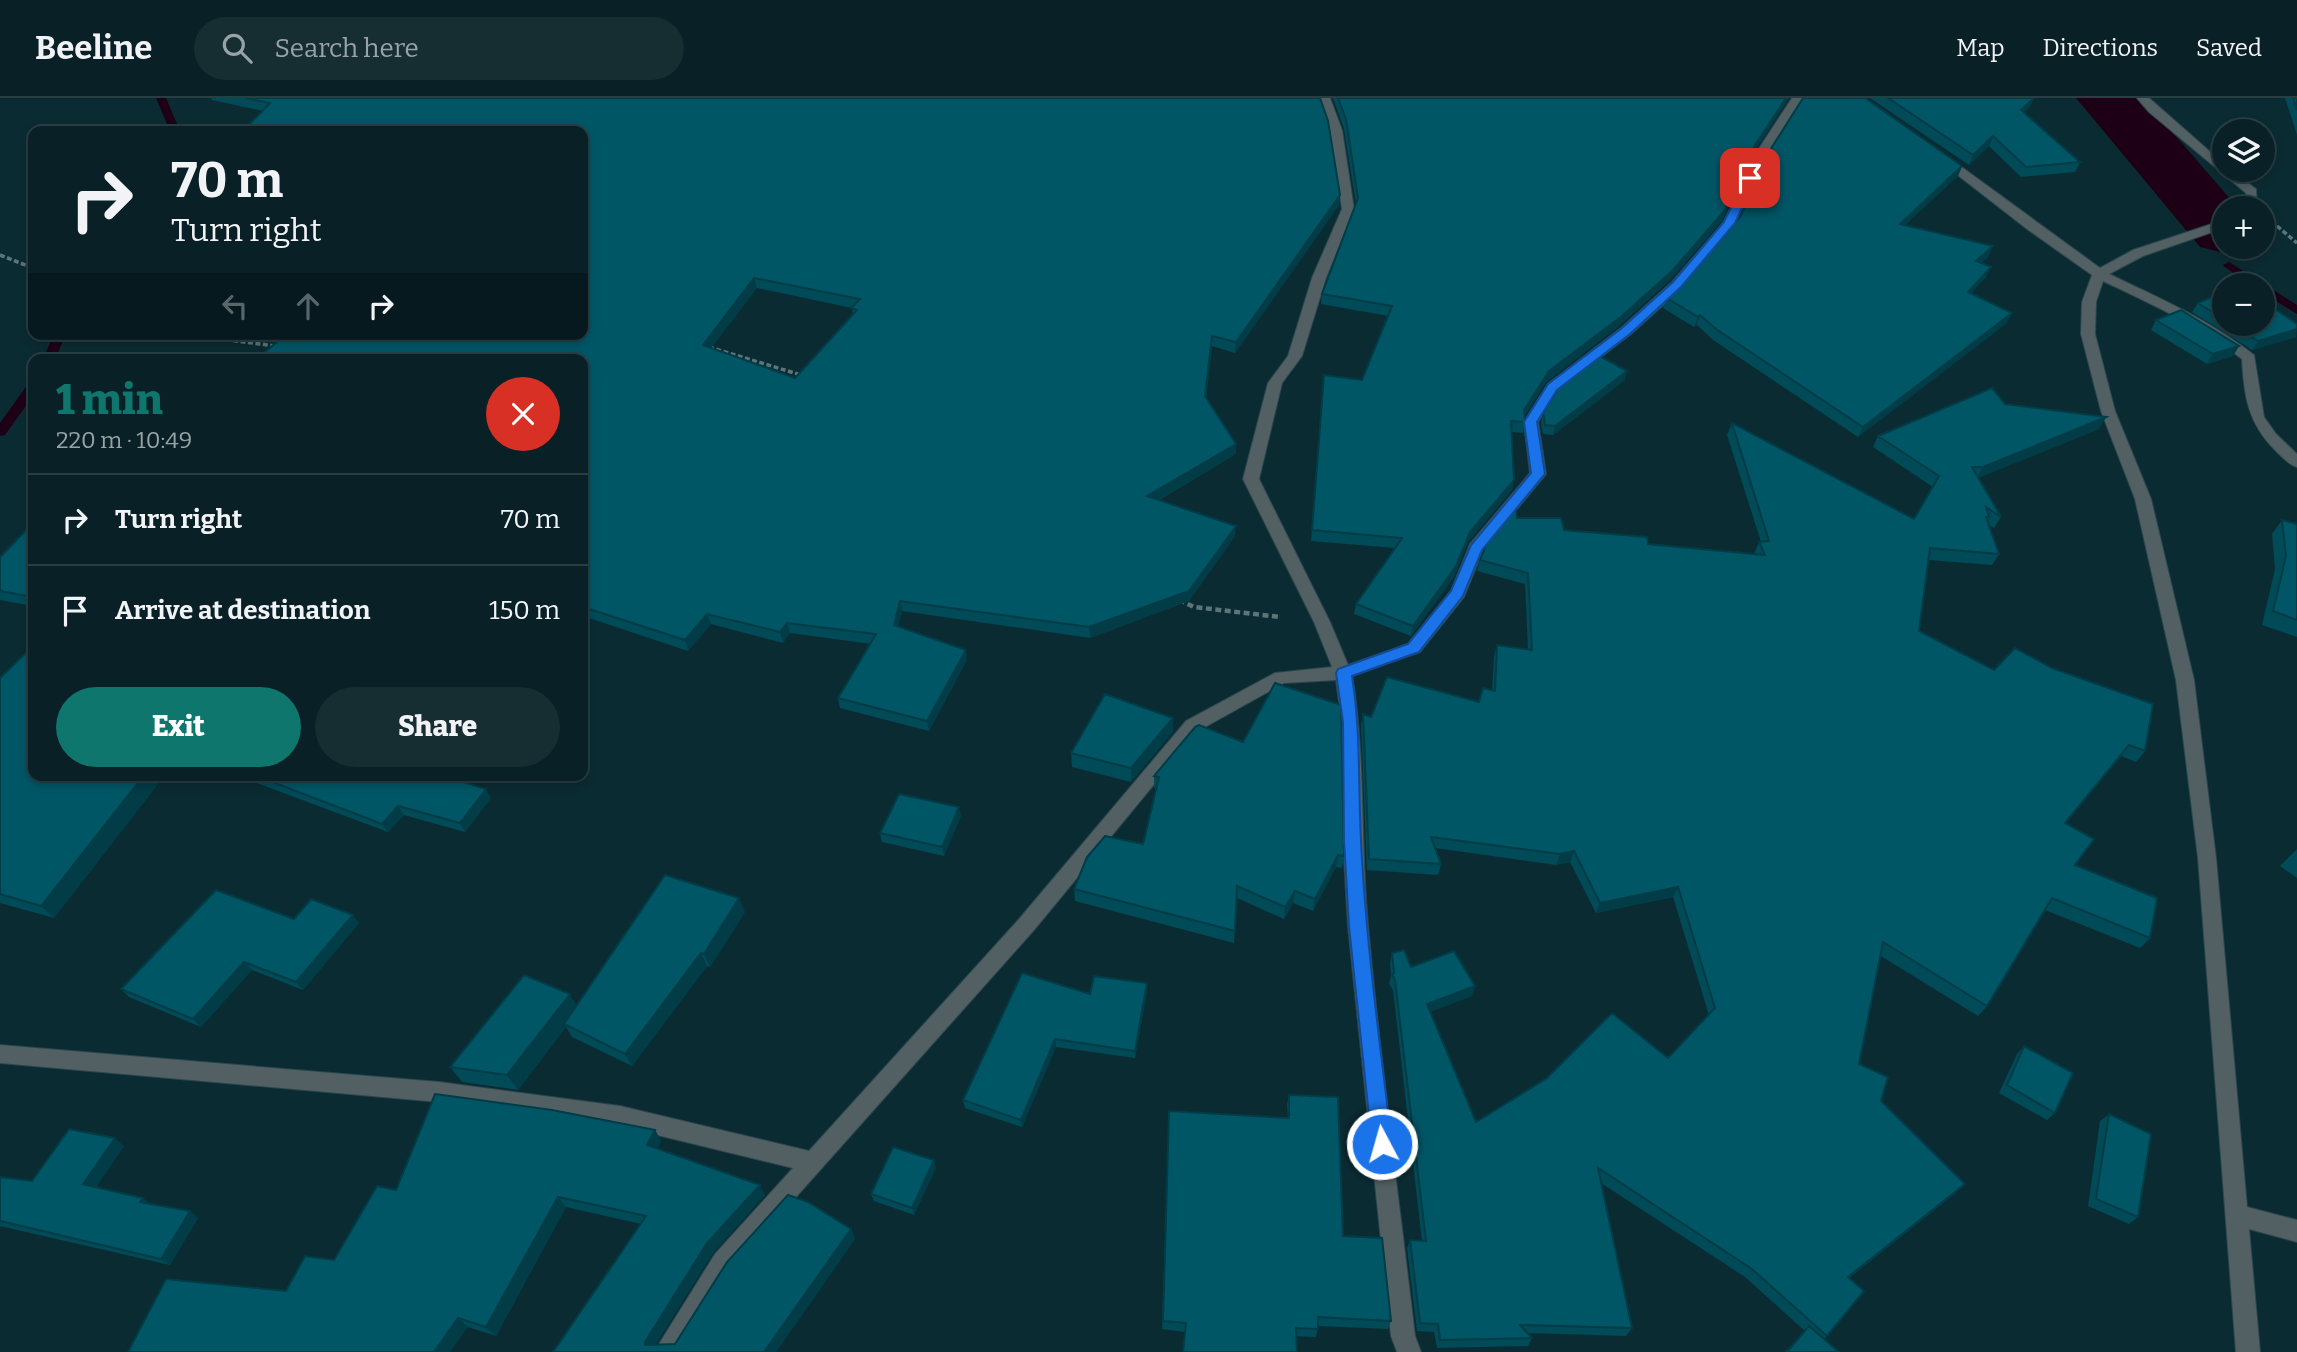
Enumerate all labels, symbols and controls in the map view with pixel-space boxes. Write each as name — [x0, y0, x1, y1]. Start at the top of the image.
search box — [194, 17, 684, 80]
text: Beeline — [35, 28, 152, 68]
icon: search — [218, 29, 256, 67]
text: Search here — [274, 33, 419, 64]
text: Map — [1956, 34, 2005, 62]
text: Directions — [2043, 34, 2158, 62]
text: Saved — [2196, 34, 2262, 62]
map controls — [2212, 119, 2275, 336]
button: layers — [2212, 119, 2275, 182]
pin — [1720, 148, 1780, 208]
text: 70 m — [171, 151, 283, 210]
icon: right — [56, 154, 147, 245]
icon: arrive — [1731, 159, 1769, 197]
button: + — [2212, 196, 2275, 259]
text: Turn right — [171, 211, 322, 249]
button: − — [2212, 273, 2275, 336]
icon: left — [216, 287, 254, 325]
icon: ahead — [289, 287, 327, 325]
icon: right — [362, 287, 400, 325]
text: 1 min — [56, 375, 163, 425]
button: close — [486, 377, 560, 451]
text: 220 m · 10:49 — [56, 426, 192, 454]
icon: right — [56, 501, 94, 539]
text: Turn right — [115, 504, 242, 535]
text: 70 m — [501, 504, 560, 535]
icon: arrive — [56, 592, 94, 630]
text: Arrive at destination — [115, 595, 370, 626]
text: 150 m — [489, 595, 560, 626]
button: Exit — [56, 687, 301, 767]
button: Share — [315, 687, 560, 767]
position arrow — [1345, 1107, 1419, 1181]

